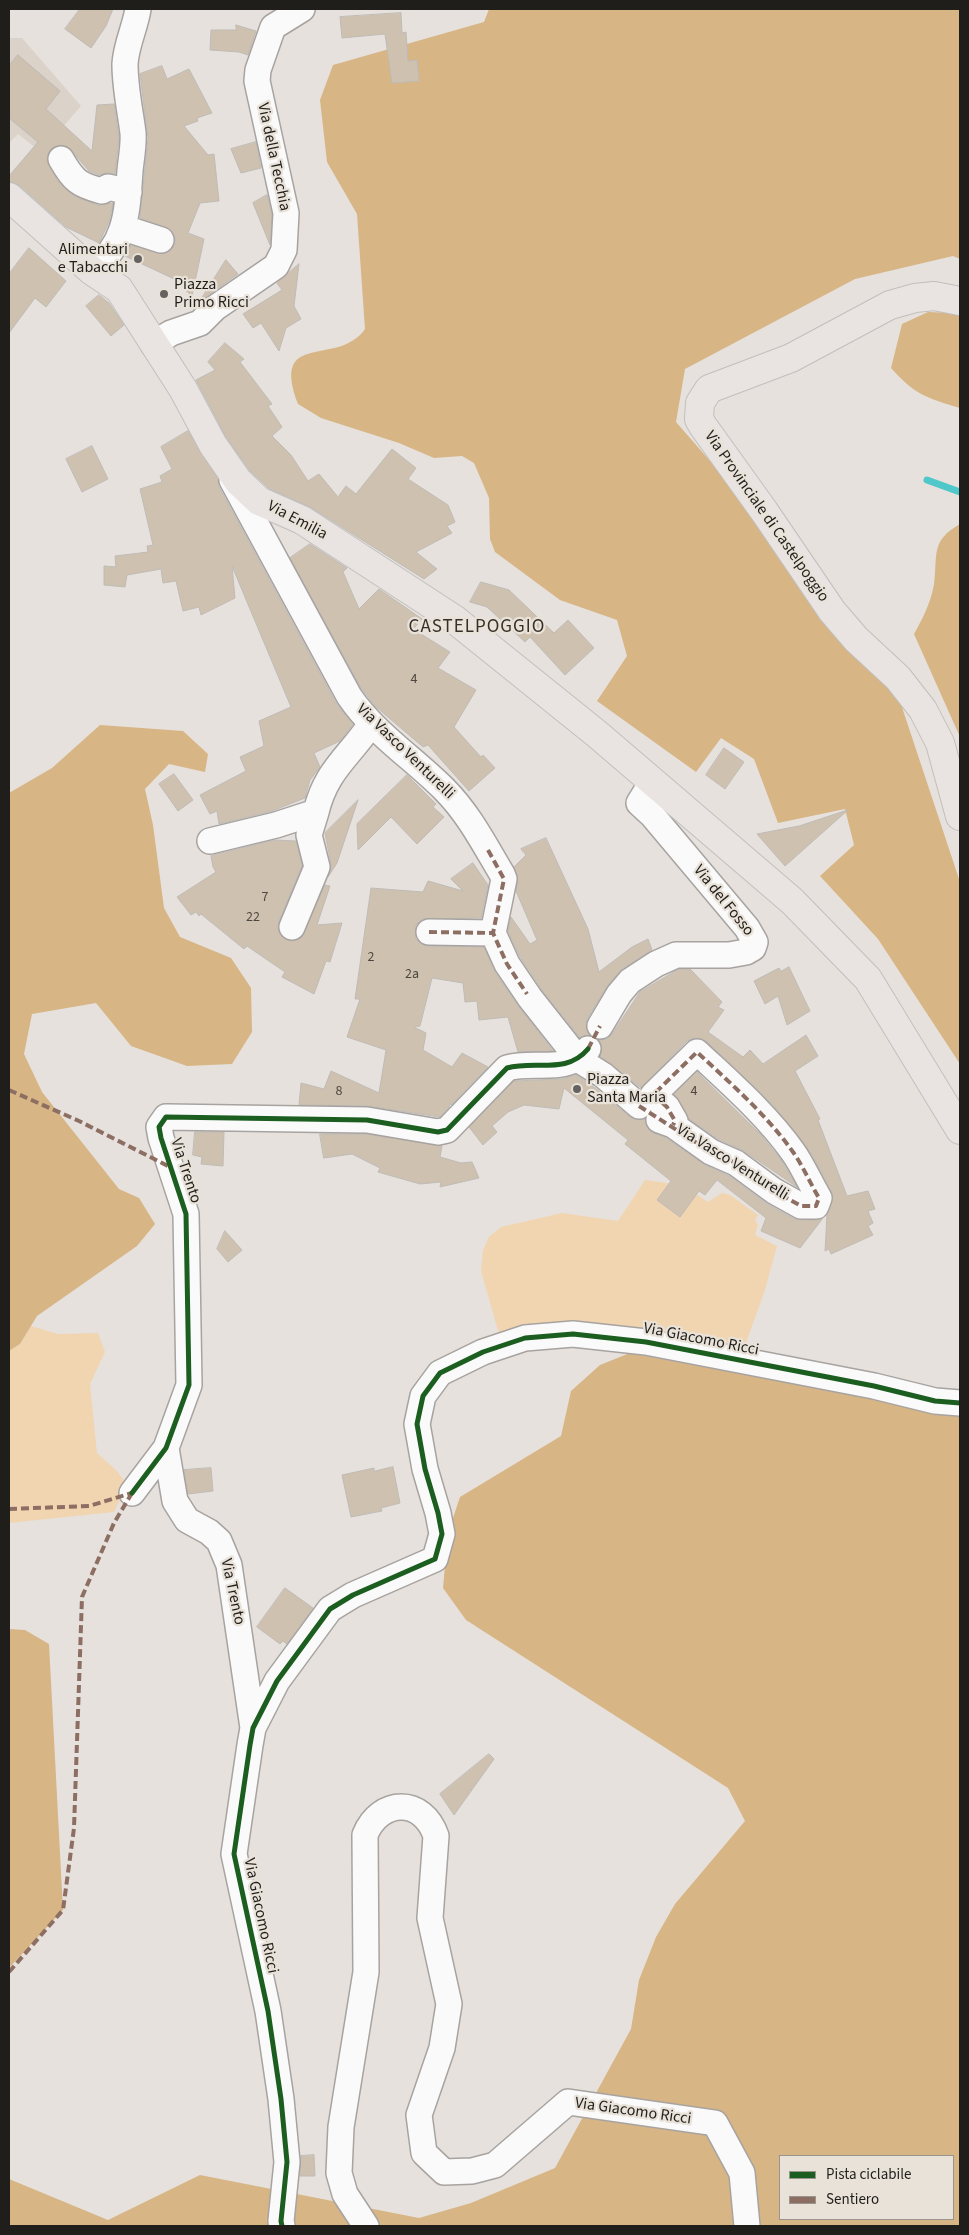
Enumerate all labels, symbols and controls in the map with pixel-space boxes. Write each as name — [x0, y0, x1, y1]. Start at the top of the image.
street label: Via della Tecchia — [252, 101, 294, 213]
place label: Alimentari e Tabacchi — [58, 240, 128, 278]
marker: Alimentari e Tabacchi — [132, 253, 144, 265]
place label: Piazza Primo Ricci — [174, 275, 249, 313]
marker: Piazza Primo Ricci — [158, 288, 170, 300]
street label: Via Provinciale di Castelpoggio — [700, 428, 832, 606]
street label: Via Emilia — [264, 497, 330, 545]
district label: CASTELPOGGIO — [407, 617, 547, 639]
house number: 4 — [411, 672, 417, 688]
street label: Via Vasco Venturelli — [352, 700, 458, 804]
street label: Via del Fosso — [688, 862, 758, 940]
house number: 7 — [262, 890, 268, 906]
house number: 22 — [246, 910, 260, 926]
house number: 2 — [368, 950, 374, 966]
house number: 2a — [405, 967, 419, 983]
place label: Piazza Santa Maria — [587, 1070, 666, 1108]
marker: Piazza Santa Maria — [571, 1083, 583, 1095]
house number: 8 — [336, 1084, 342, 1100]
house number: 4 — [691, 1084, 697, 1100]
street label: Via Vasco Venturelli — [672, 1121, 792, 1205]
street label: Via Trento — [165, 1136, 205, 1206]
street label: Via Giacomo Ricci — [642, 1319, 760, 1361]
street label: Via Trento — [216, 1557, 248, 1627]
street label: Via Giacomo Ricci — [238, 1857, 282, 1975]
street label: Via Giacomo Ricci — [574, 2094, 692, 2130]
legend — [779, 2155, 954, 2220]
text: Pista ciclabile — [826, 2164, 911, 2185]
text: Sentiero — [826, 2189, 879, 2210]

